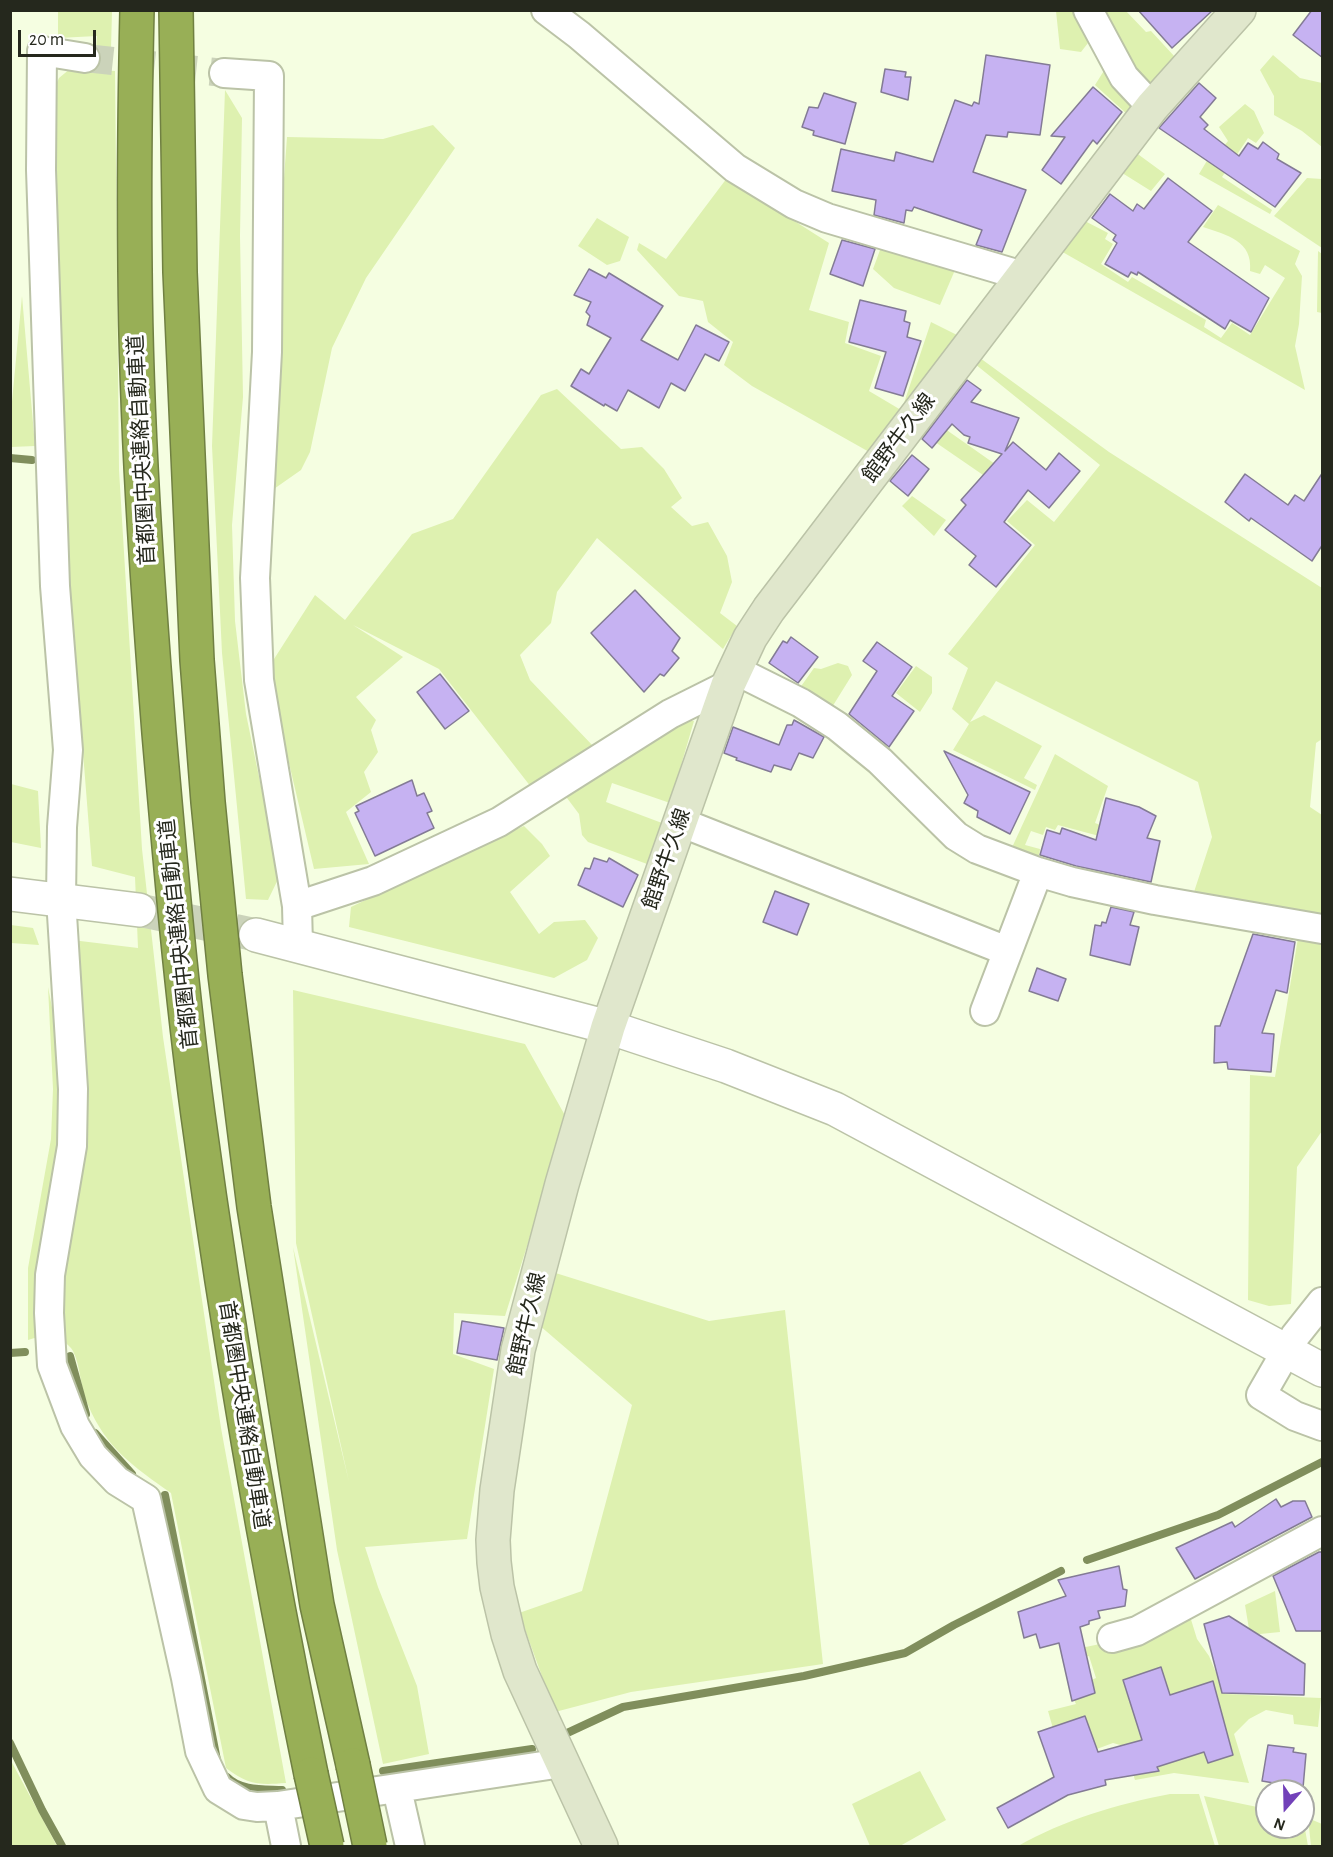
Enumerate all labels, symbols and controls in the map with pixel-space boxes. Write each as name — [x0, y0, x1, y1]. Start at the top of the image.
scale bar — [21, 18, 99, 56]
text: 20 m — [29, 31, 64, 49]
street label: 首都圏中央連絡自動車道 — [123, 334, 161, 566]
street label: 館野牛久線 — [857, 388, 941, 488]
street label: 館野牛久線 — [638, 805, 696, 913]
street label: 首都圏中央連絡自動車道 — [154, 818, 204, 1050]
street label: 館野牛久線 — [503, 1270, 551, 1378]
street label: 首都圏中央連絡自動車道 — [213, 1299, 275, 1531]
north arrow — [1255, 1779, 1315, 1839]
text: N — [1272, 1815, 1287, 1833]

